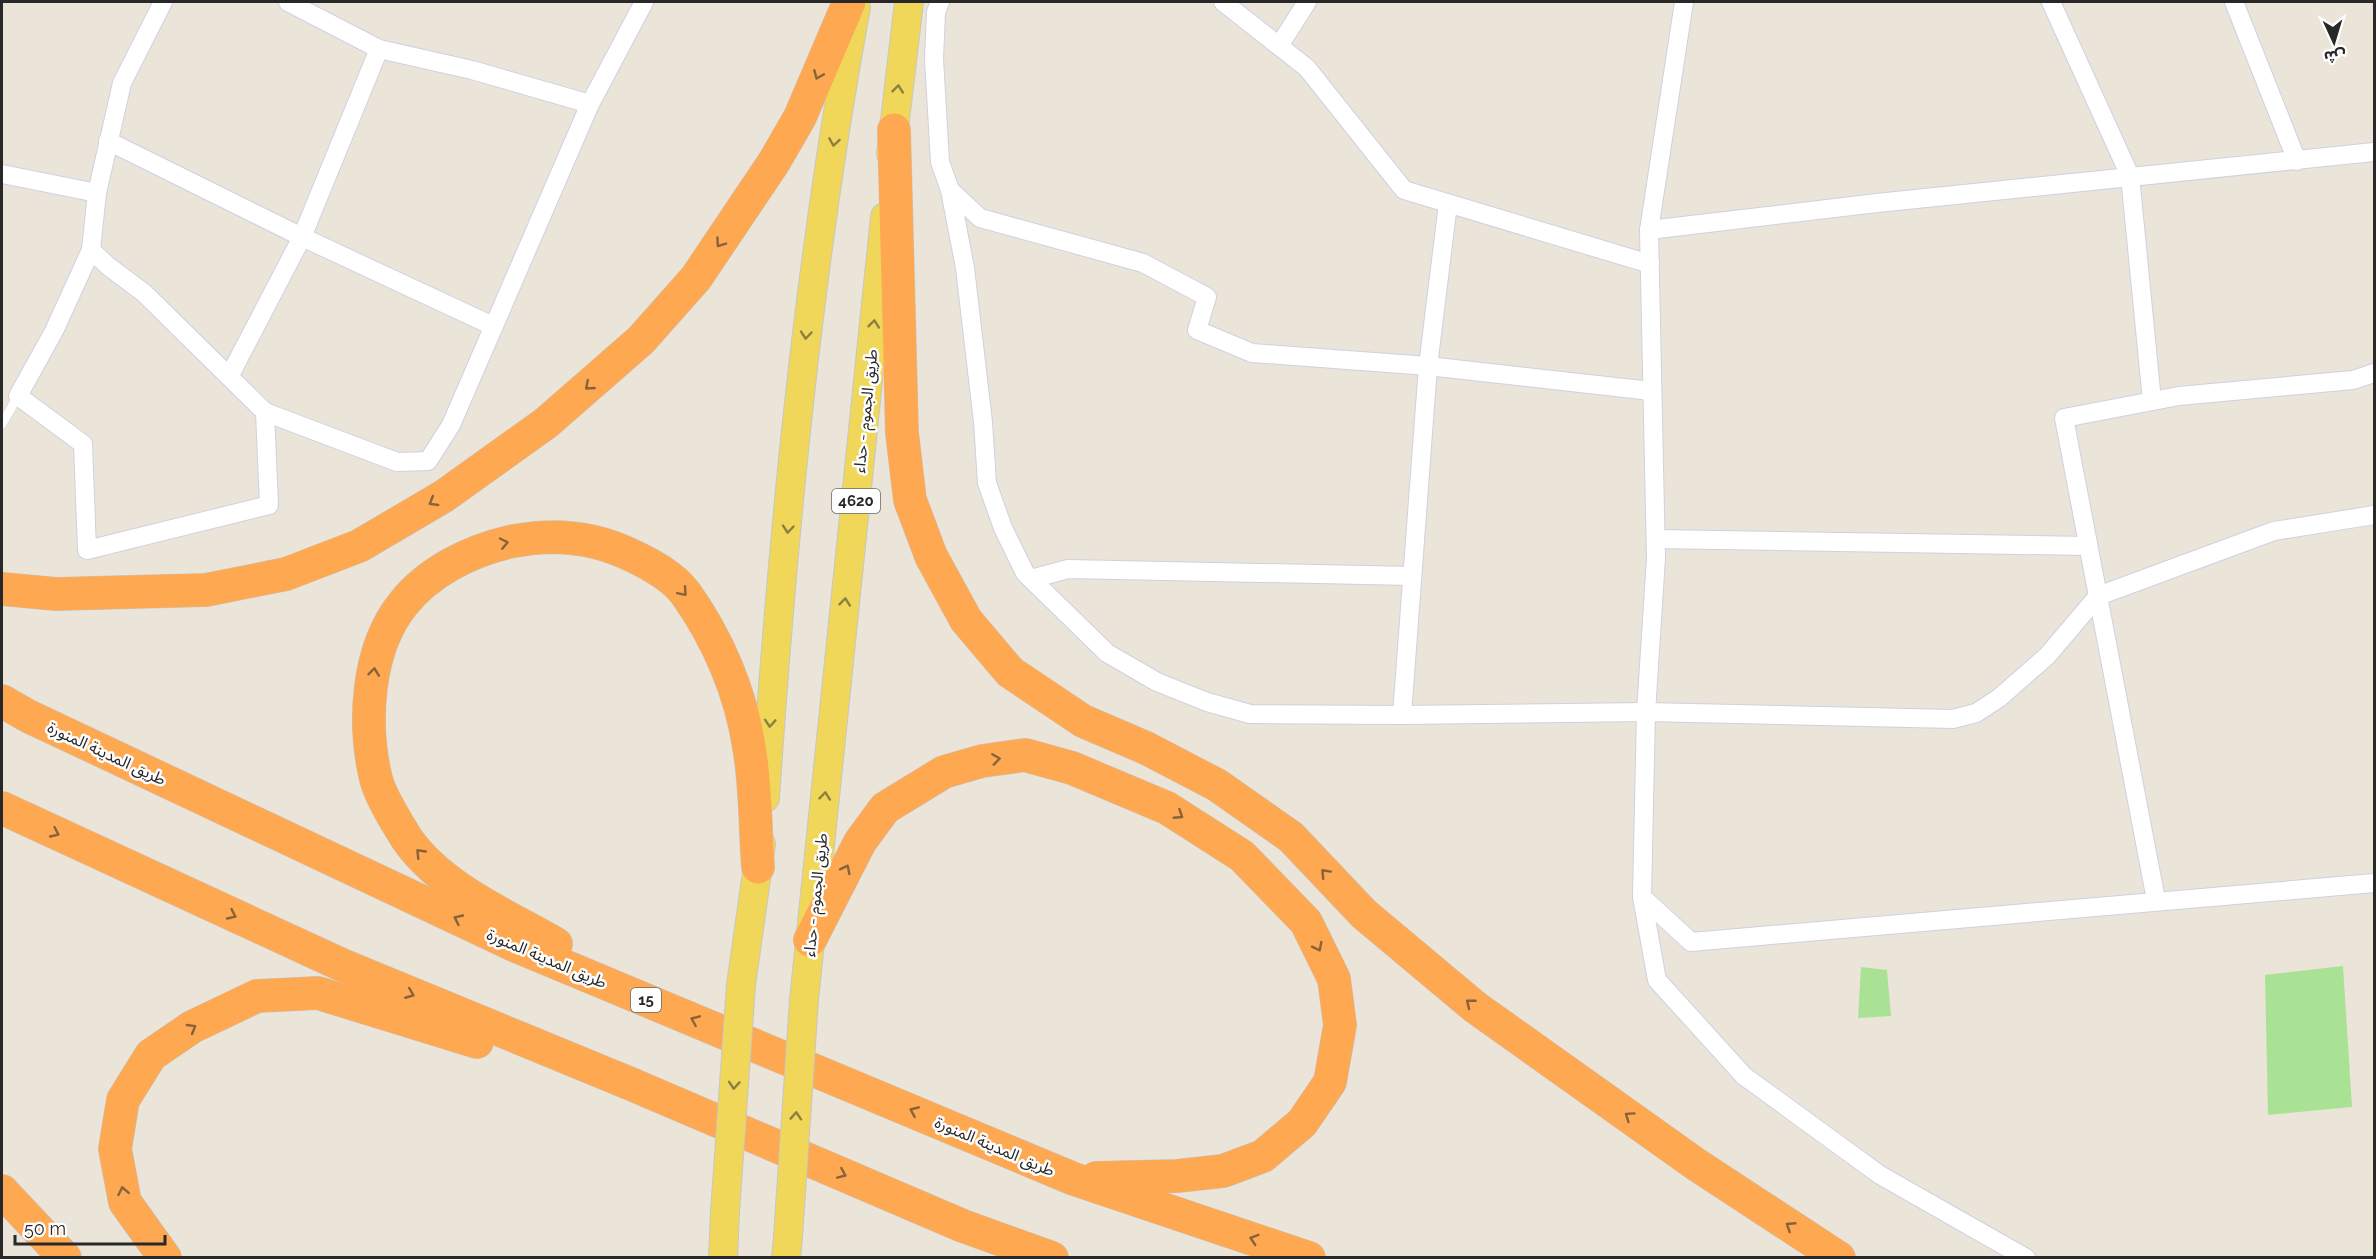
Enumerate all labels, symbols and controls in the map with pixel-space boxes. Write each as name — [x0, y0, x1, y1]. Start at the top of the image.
north arrow — [2304, 12, 2364, 72]
text: ش — [2323, 46, 2347, 67]
one-way arrow — [813, 69, 825, 80]
one-way arrow — [891, 84, 904, 93]
one-way arrow — [828, 137, 840, 147]
one-way arrow — [716, 236, 727, 247]
one-way arrow — [867, 320, 880, 329]
one-way arrow — [800, 330, 813, 340]
street label: طريق الجموم - حداء — [850, 348, 884, 474]
one-way arrow — [585, 379, 596, 390]
road number: 4620 — [832, 489, 880, 513]
one-way arrow — [429, 495, 439, 507]
one-way arrow — [782, 525, 795, 534]
one-way arrow — [499, 537, 509, 550]
one-way arrow — [676, 585, 687, 596]
one-way arrow — [838, 597, 851, 606]
one-way arrow — [367, 667, 379, 676]
street label: طريق المدينة المنورة — [44, 718, 169, 790]
one-way arrow — [764, 719, 777, 728]
one-way arrow — [991, 753, 1000, 766]
one-way arrow — [818, 791, 831, 800]
one-way arrow — [1172, 808, 1183, 819]
one-way arrow — [48, 825, 59, 837]
street label: طريق الجموم - حداء — [800, 832, 834, 958]
one-way arrow — [416, 849, 427, 859]
one-way arrow — [839, 864, 851, 875]
one-way arrow — [1321, 869, 1332, 880]
one-way arrow — [225, 907, 236, 919]
one-way arrow — [454, 914, 465, 926]
street label: طريق المدينة المنورة — [484, 925, 610, 993]
one-way arrow — [1311, 941, 1323, 952]
one-way arrow — [404, 987, 415, 999]
road number: 15 — [631, 988, 661, 1012]
one-way arrow — [1466, 999, 1477, 1010]
one-way arrow — [691, 1015, 702, 1027]
one-way arrow — [186, 1024, 196, 1035]
one-way arrow — [727, 1080, 740, 1089]
one-way arrow — [909, 1106, 920, 1118]
one-way arrow — [790, 1112, 803, 1121]
one-way arrow — [1624, 1112, 1635, 1123]
street label: طريق المدينة المنورة — [932, 1113, 1058, 1181]
one-way arrow — [835, 1167, 846, 1179]
one-way arrow — [117, 1186, 130, 1196]
scale bar — [15, 1208, 165, 1246]
text: 50 m — [24, 1218, 66, 1239]
one-way arrow — [1786, 1222, 1797, 1233]
one-way arrow — [1249, 1234, 1260, 1246]

